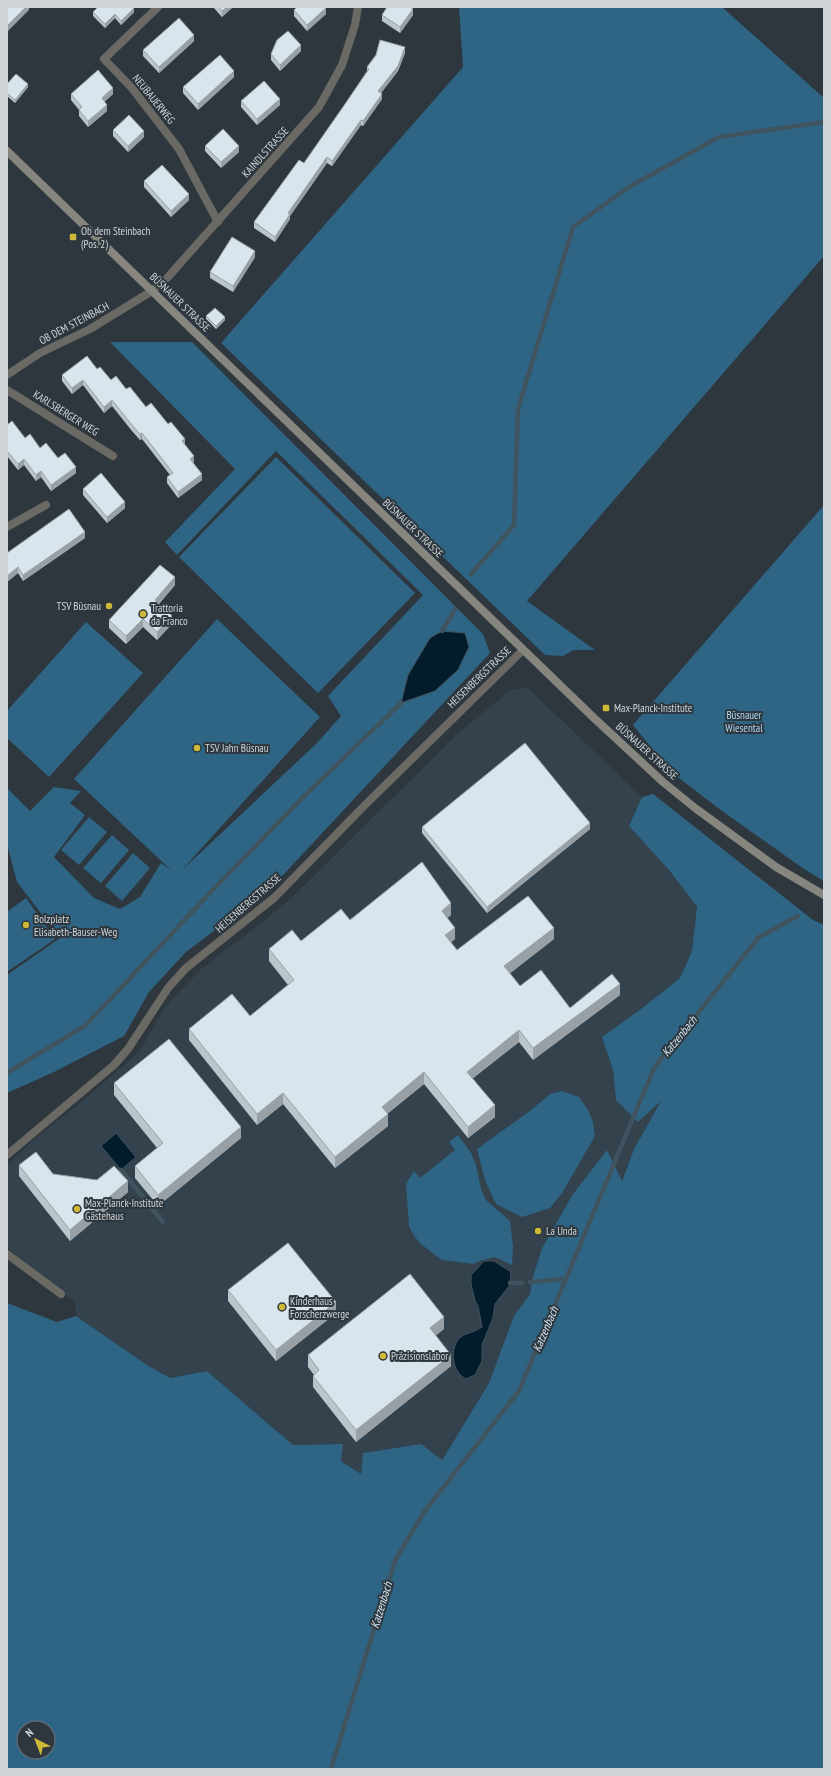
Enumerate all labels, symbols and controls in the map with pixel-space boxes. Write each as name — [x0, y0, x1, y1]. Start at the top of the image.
street label: NEUBAUERWEG — [130, 71, 178, 127]
street label: KAINDLSTRASSE — [239, 124, 292, 180]
place label: Ob dem Steinbach (Pos. 2) — [81, 224, 150, 251]
marker: Ob dem Steinbach (Pos. 2) — [68, 232, 78, 242]
street label: BÜSNAUER STRASSE — [147, 270, 213, 335]
street label: OB DEM STEINBACH — [37, 299, 112, 347]
street label: KARLSBERGER WEG — [31, 387, 101, 439]
street label: BÜSNAUER STRASSE — [380, 496, 446, 561]
place label: TSV Büsnau — [57, 599, 101, 613]
marker: TSV Büsnau — [104, 601, 114, 611]
place label: Trattoria da Franco — [151, 601, 188, 628]
marker: Trattoria da Franco — [138, 609, 148, 619]
street label: HEISENBERGSTRASSE — [444, 643, 514, 711]
place label: Max-Planck-Institute — [614, 701, 693, 715]
marker: Max-Planck-Institute — [601, 703, 611, 713]
park label: Büsnauer Wiesental — [725, 708, 763, 735]
street label: BÜSNAUER STRASSE — [613, 719, 681, 783]
place label: TSV Jahn Büsnau — [205, 741, 269, 755]
marker: TSV Jahn Büsnau — [192, 743, 202, 753]
street label: HEISENBERGSTRASSE — [212, 870, 284, 935]
place label: Bolzplatz Elisabeth-Bauser-Weg — [34, 912, 117, 939]
marker: Bolzplatz Elisabeth-Bauser-Weg — [21, 920, 31, 930]
water label: Katzenbach — [658, 1012, 700, 1059]
place label: Max-Planck-Institute Gästehaus — [85, 1196, 164, 1223]
marker: Max-Planck-Institute Gästehaus — [72, 1204, 82, 1214]
place label: La Unda — [546, 1224, 577, 1238]
marker: La Unda — [533, 1226, 543, 1236]
place label: Kinderhaus Forscherzwerge — [290, 1294, 350, 1321]
marker: Kinderhaus Forscherzwerge — [277, 1302, 287, 1312]
water label: Katzenbach — [529, 1303, 562, 1354]
place label: Präzisionslabor — [391, 1349, 448, 1363]
marker: Präzisionslabor — [378, 1351, 388, 1361]
water label: Katzenbach — [367, 1579, 395, 1630]
north arrow — [16, 1720, 56, 1760]
text: N — [22, 1725, 36, 1740]

